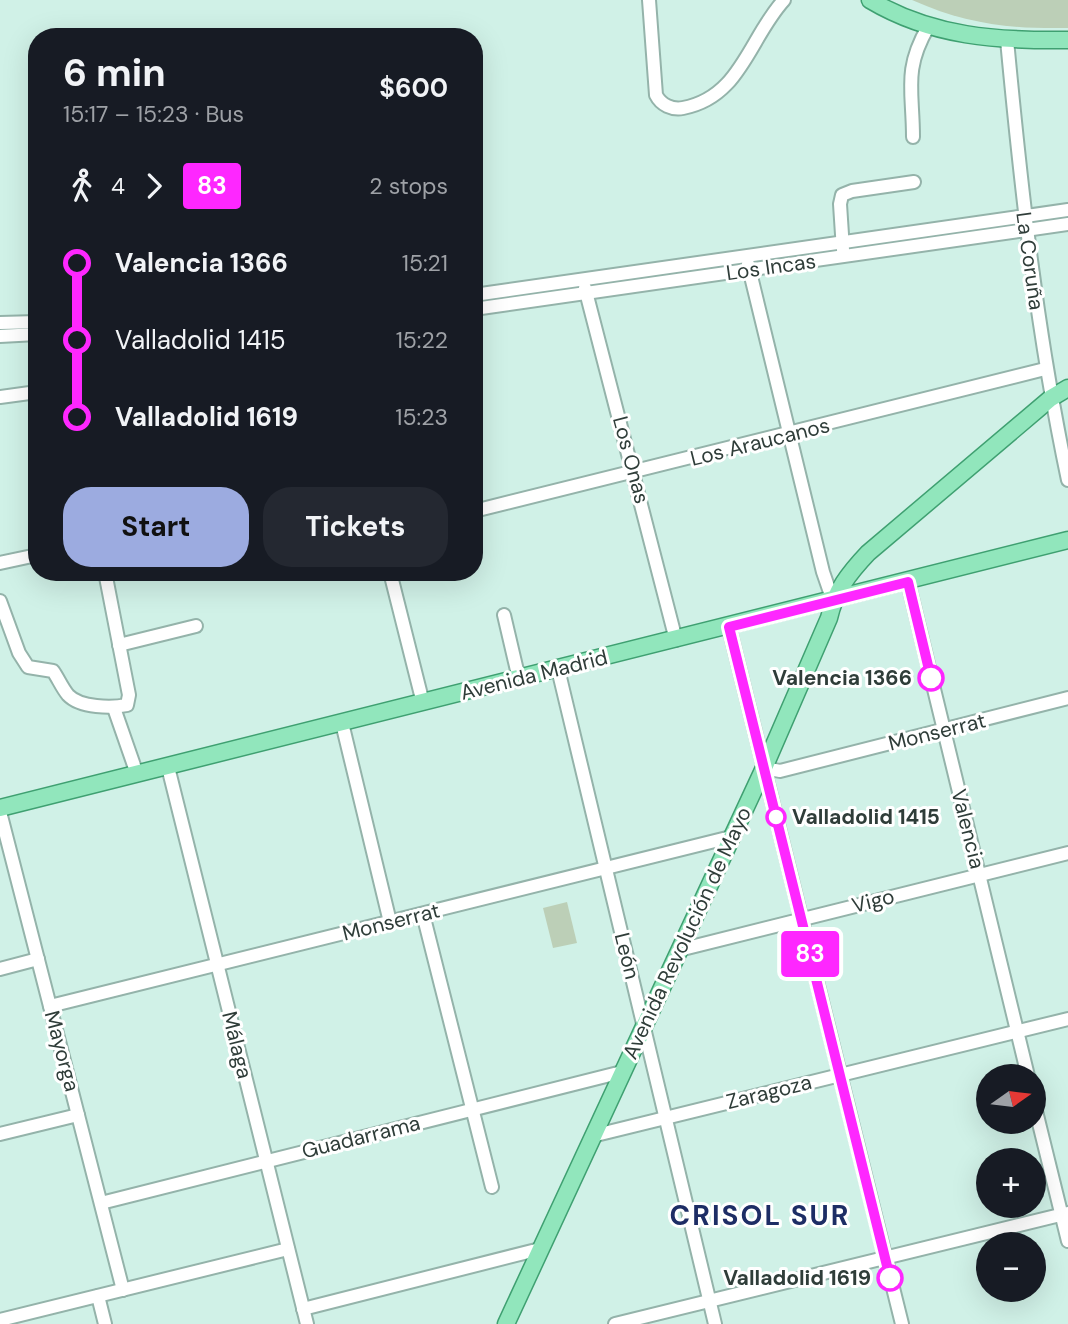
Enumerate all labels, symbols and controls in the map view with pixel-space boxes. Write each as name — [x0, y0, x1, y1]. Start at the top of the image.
text: 6 min — [63, 48, 166, 98]
text: $600 — [379, 71, 448, 105]
text: 15:17 – 15:23 · Bus — [63, 99, 244, 129]
icon: walk — [63, 167, 101, 205]
icon: forward — [135, 167, 173, 205]
text: 83 — [197, 170, 227, 201]
text: 4 — [111, 171, 125, 201]
text: 2 stops — [369, 171, 448, 201]
street label: La Coruña — [1009, 210, 1051, 312]
text: Valencia 1366 — [115, 246, 288, 280]
street label: Los Incas — [724, 247, 818, 287]
text: 15:21 — [402, 248, 448, 278]
text: Valladolid 1415 — [115, 323, 286, 357]
text: 15:22 — [396, 325, 448, 355]
text: Valladolid 1619 — [115, 400, 298, 434]
text: 15:23 — [395, 402, 448, 432]
street label: Los Araucanos — [687, 411, 833, 473]
street label: Los Onas — [606, 413, 656, 507]
button: Start — [63, 487, 249, 567]
button: Tickets — [263, 487, 448, 567]
street label: Avenida Madrid — [457, 643, 611, 707]
place label: Valencia 1366 — [772, 664, 912, 692]
marker: Valencia 1366 — [918, 665, 944, 691]
street label: Monserrat — [885, 706, 989, 758]
street label: Valencia — [945, 786, 991, 872]
street label: Avenida Revolución de Mayo — [616, 802, 758, 1064]
place label: Valladolid 1415 — [792, 803, 940, 831]
marker: Valladolid 1415 — [766, 807, 786, 827]
street label: Vigo — [849, 882, 897, 920]
street label: Monserrat — [339, 896, 443, 948]
street label: León — [608, 930, 646, 982]
line badge: 83 — [778, 931, 842, 977]
text: 83 — [795, 938, 825, 969]
street label: Mayorga — [38, 1007, 86, 1095]
street label: Málaga — [215, 1008, 259, 1082]
north arrow — [976, 1064, 1046, 1134]
map controls — [976, 1064, 1046, 1302]
street label: Zaragoza — [724, 1068, 814, 1116]
street label: Guadarrama — [299, 1109, 423, 1165]
button: + — [976, 1148, 1046, 1218]
district label: CRISOL SUR — [670, 1197, 850, 1234]
button: − — [976, 1232, 1046, 1302]
place label: Valladolid 1619 — [723, 1264, 871, 1292]
marker: Valladolid 1619 — [877, 1265, 903, 1291]

